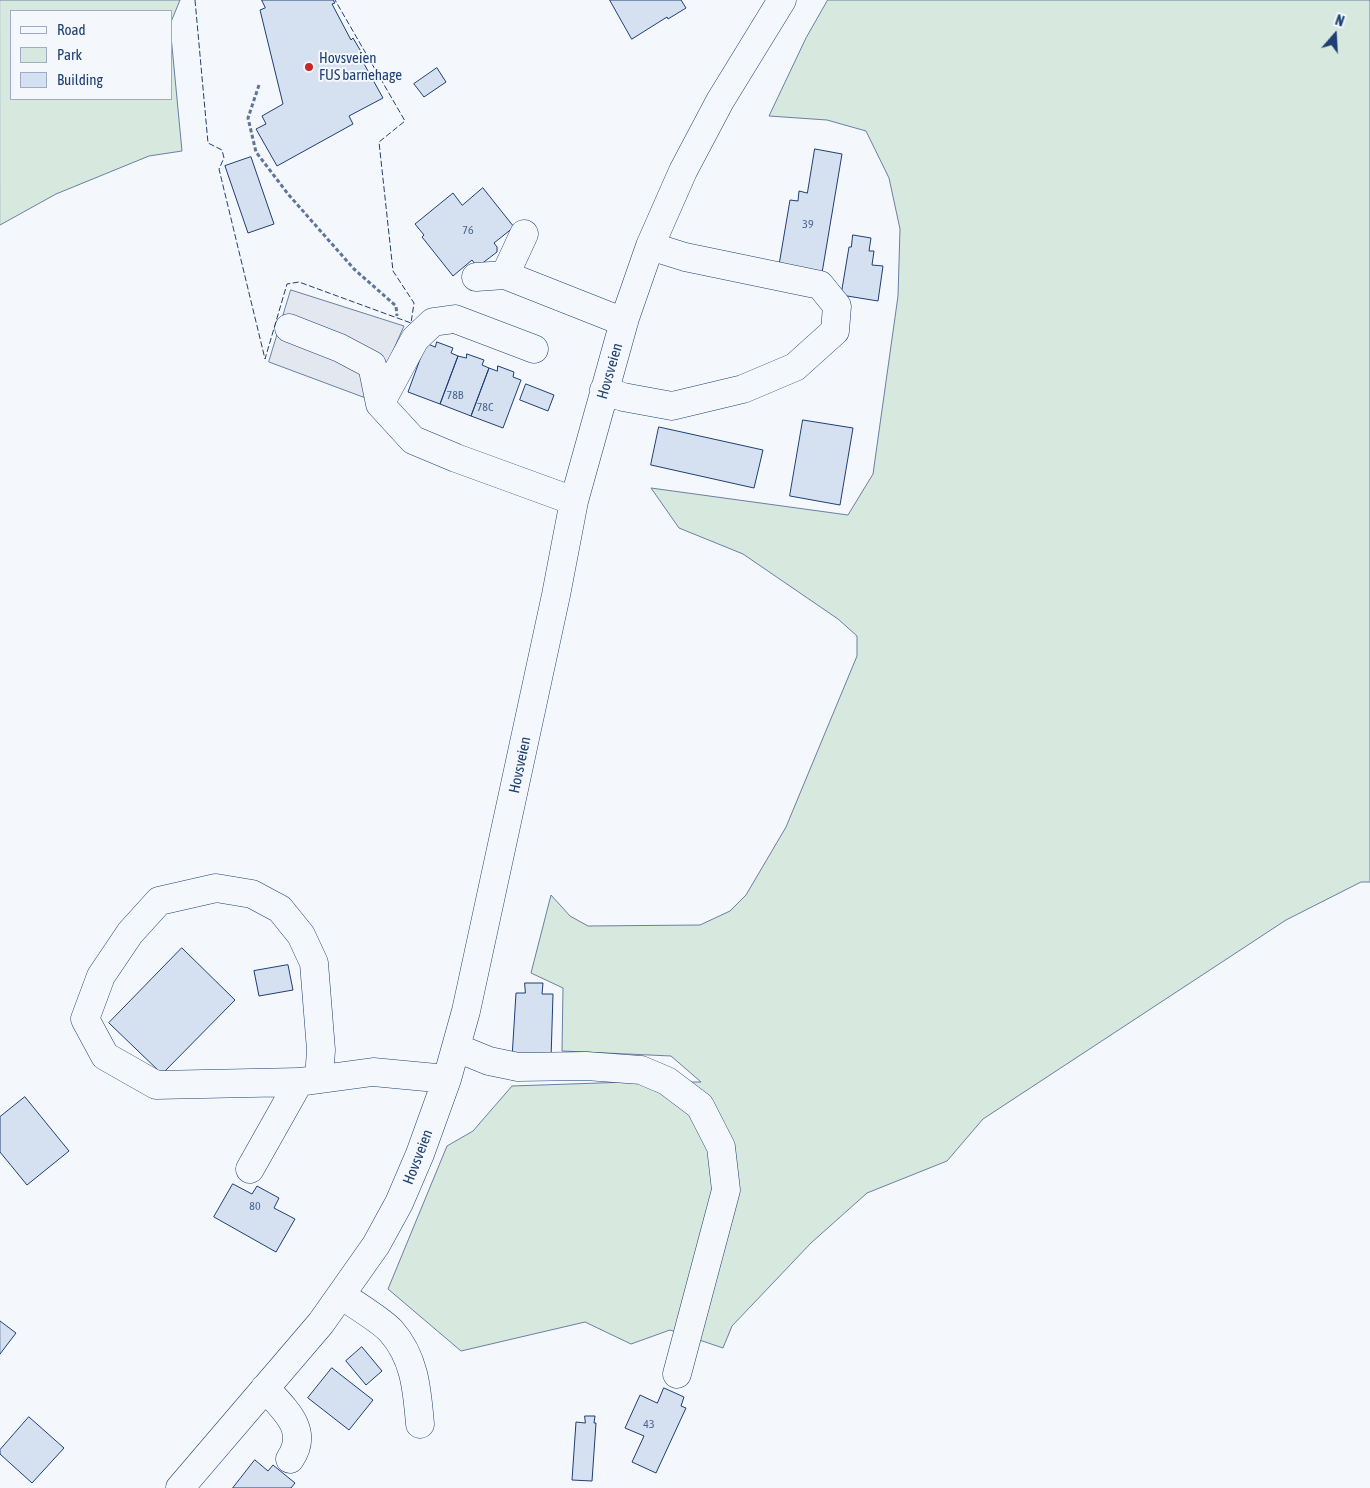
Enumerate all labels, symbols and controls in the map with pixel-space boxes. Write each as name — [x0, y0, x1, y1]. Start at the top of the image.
legend — [10, 10, 172, 100]
north arrow — [1310, 10, 1360, 60]
text: N — [1333, 12, 1346, 30]
text: Road — [57, 21, 86, 38]
text: Park — [57, 46, 82, 63]
place label: Hovsveien FUS barnehage — [319, 49, 402, 84]
marker: Hovsveien FUS barnehage — [303, 61, 315, 73]
text: Building — [57, 71, 103, 88]
house number: 39 — [802, 217, 814, 231]
house number: 76 — [462, 223, 474, 237]
street label: Hovsveien — [593, 341, 627, 401]
house number: 78B — [447, 388, 463, 402]
house number: 78C — [477, 400, 493, 414]
street label: Hovsveien — [505, 735, 535, 795]
street label: Hovsveien — [399, 1127, 437, 1187]
house number: 80 — [249, 1199, 261, 1213]
house number: 43 — [643, 1417, 655, 1431]

